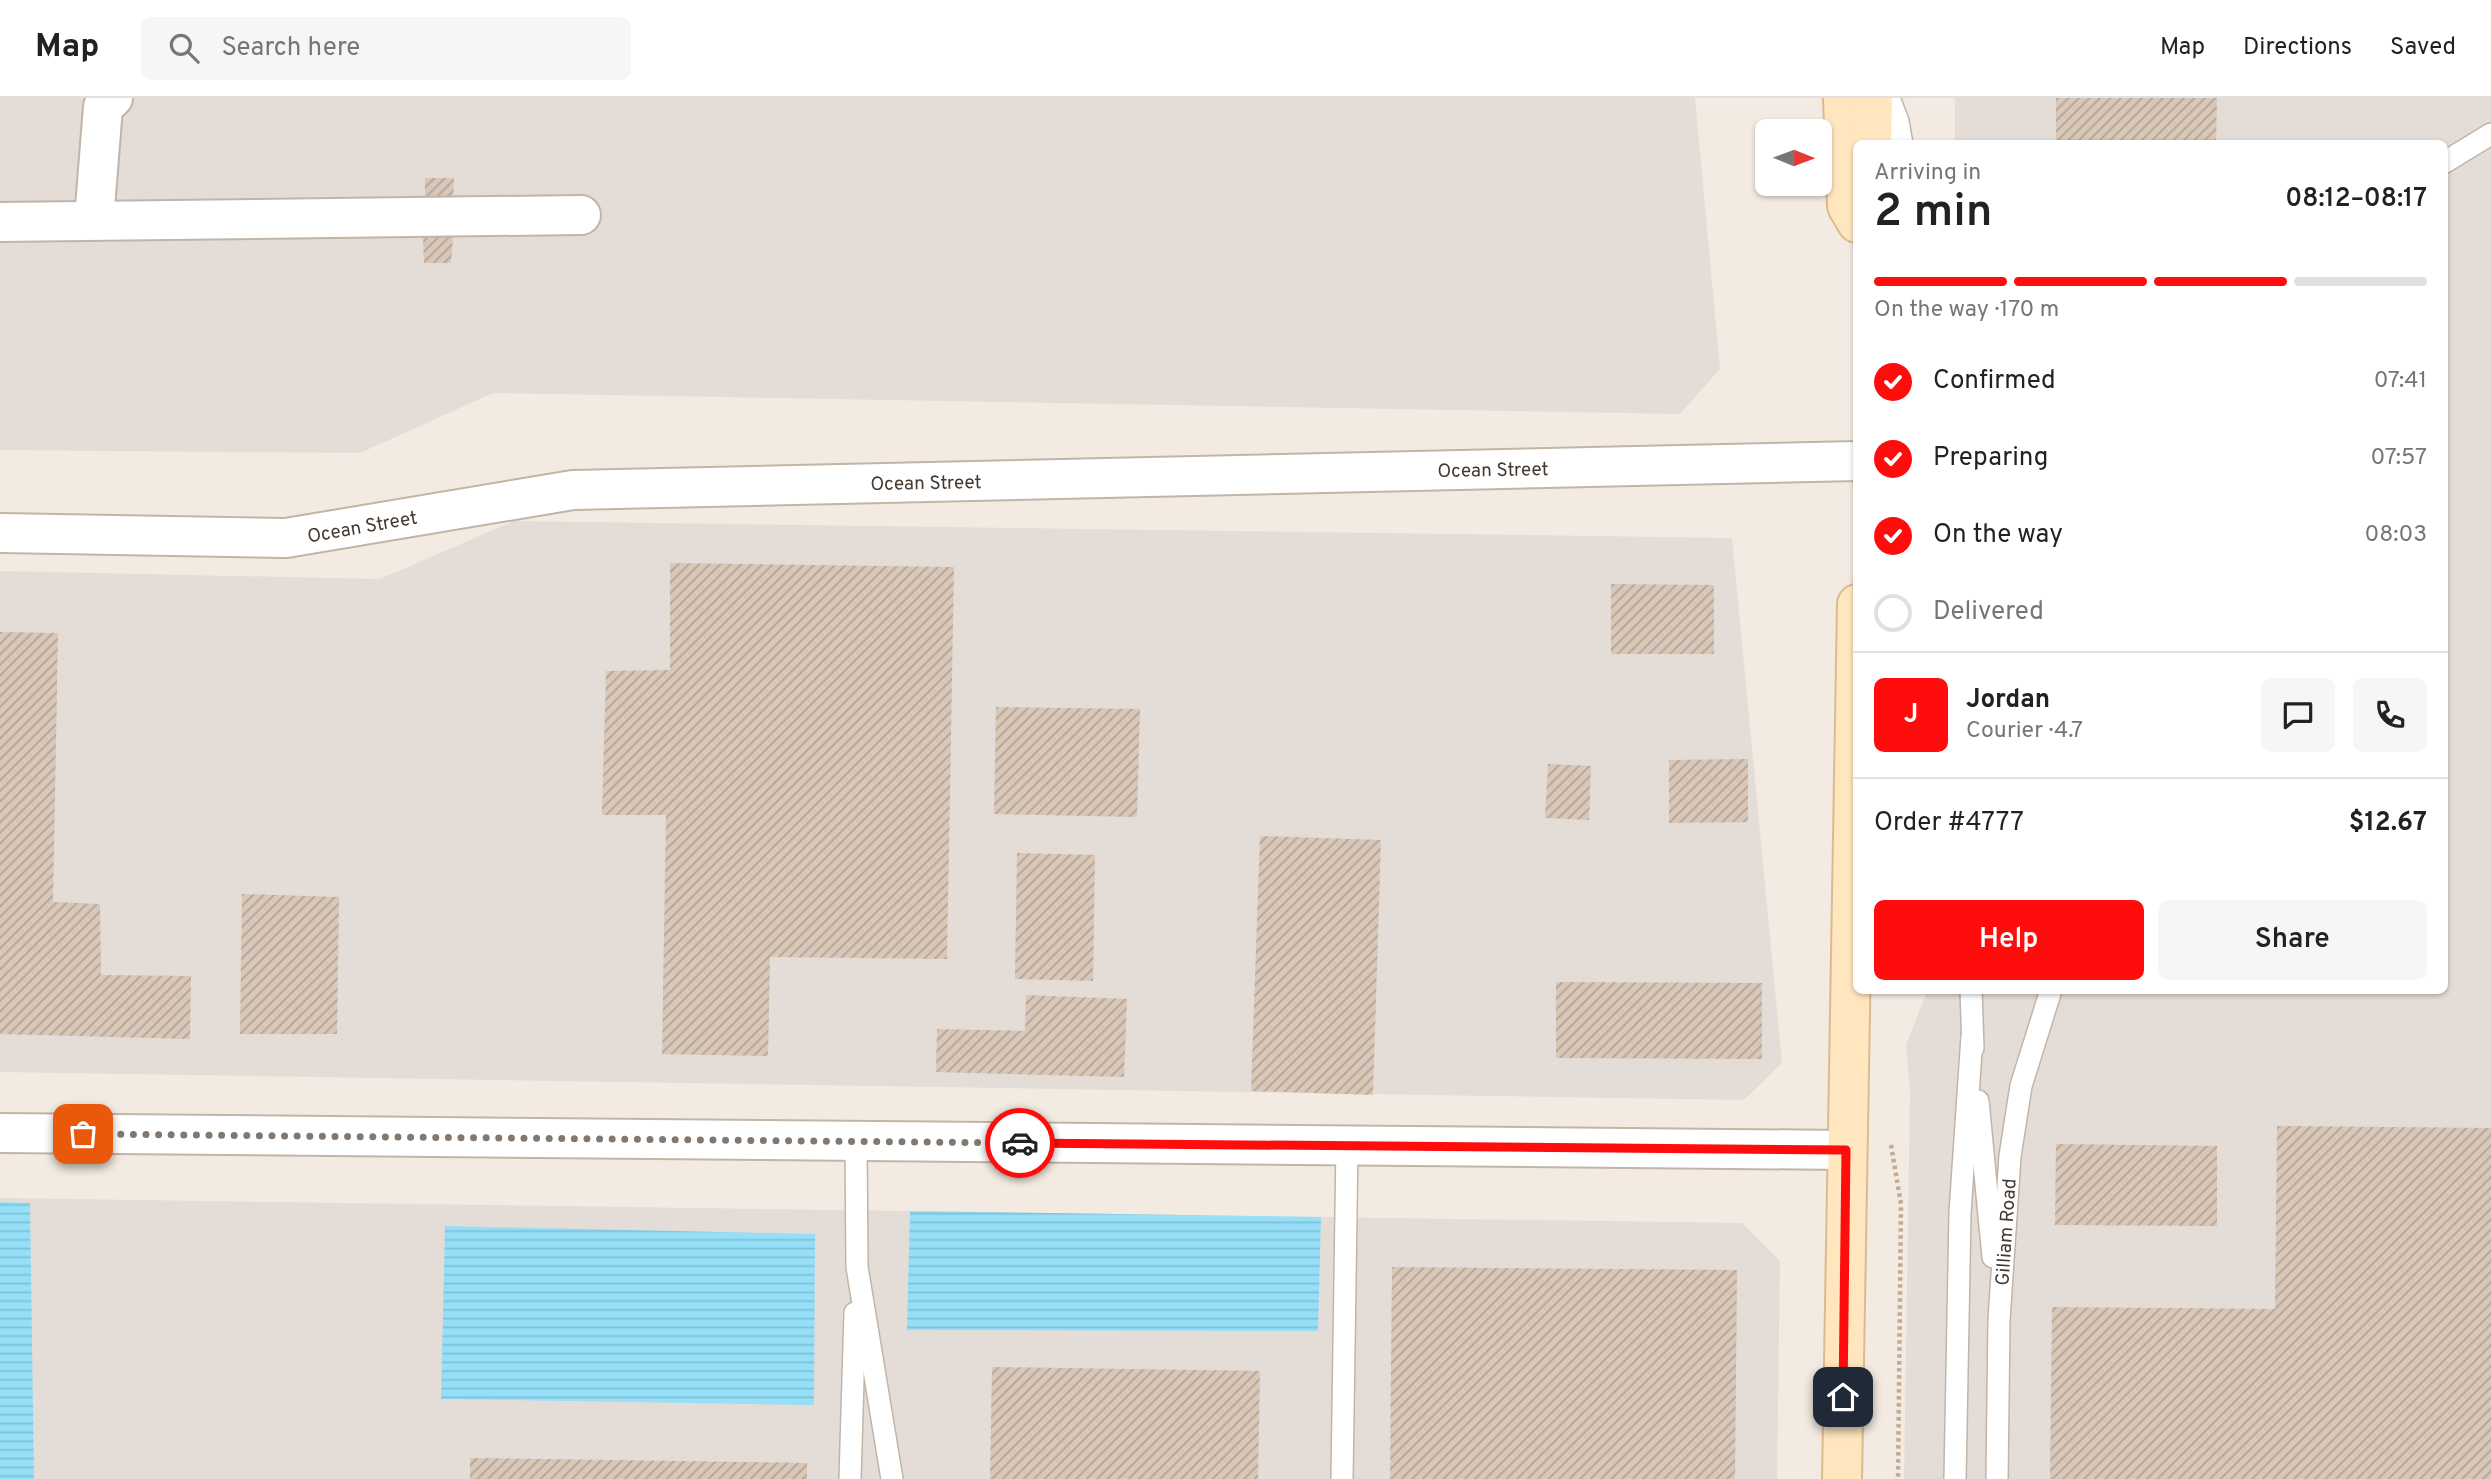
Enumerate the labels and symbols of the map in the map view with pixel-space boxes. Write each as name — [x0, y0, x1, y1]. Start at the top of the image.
north arrow — [1755, 119, 1832, 196]
street label: Ocean Street — [1437, 458, 1549, 484]
street label: Ocean Street — [870, 471, 982, 497]
street label: Ocean Street — [306, 506, 419, 549]
pin — [53, 1104, 113, 1164]
courier — [985, 1108, 1055, 1178]
street label: Gilliam Road — [1991, 1178, 2023, 1287]
pin — [1813, 1367, 1873, 1427]

